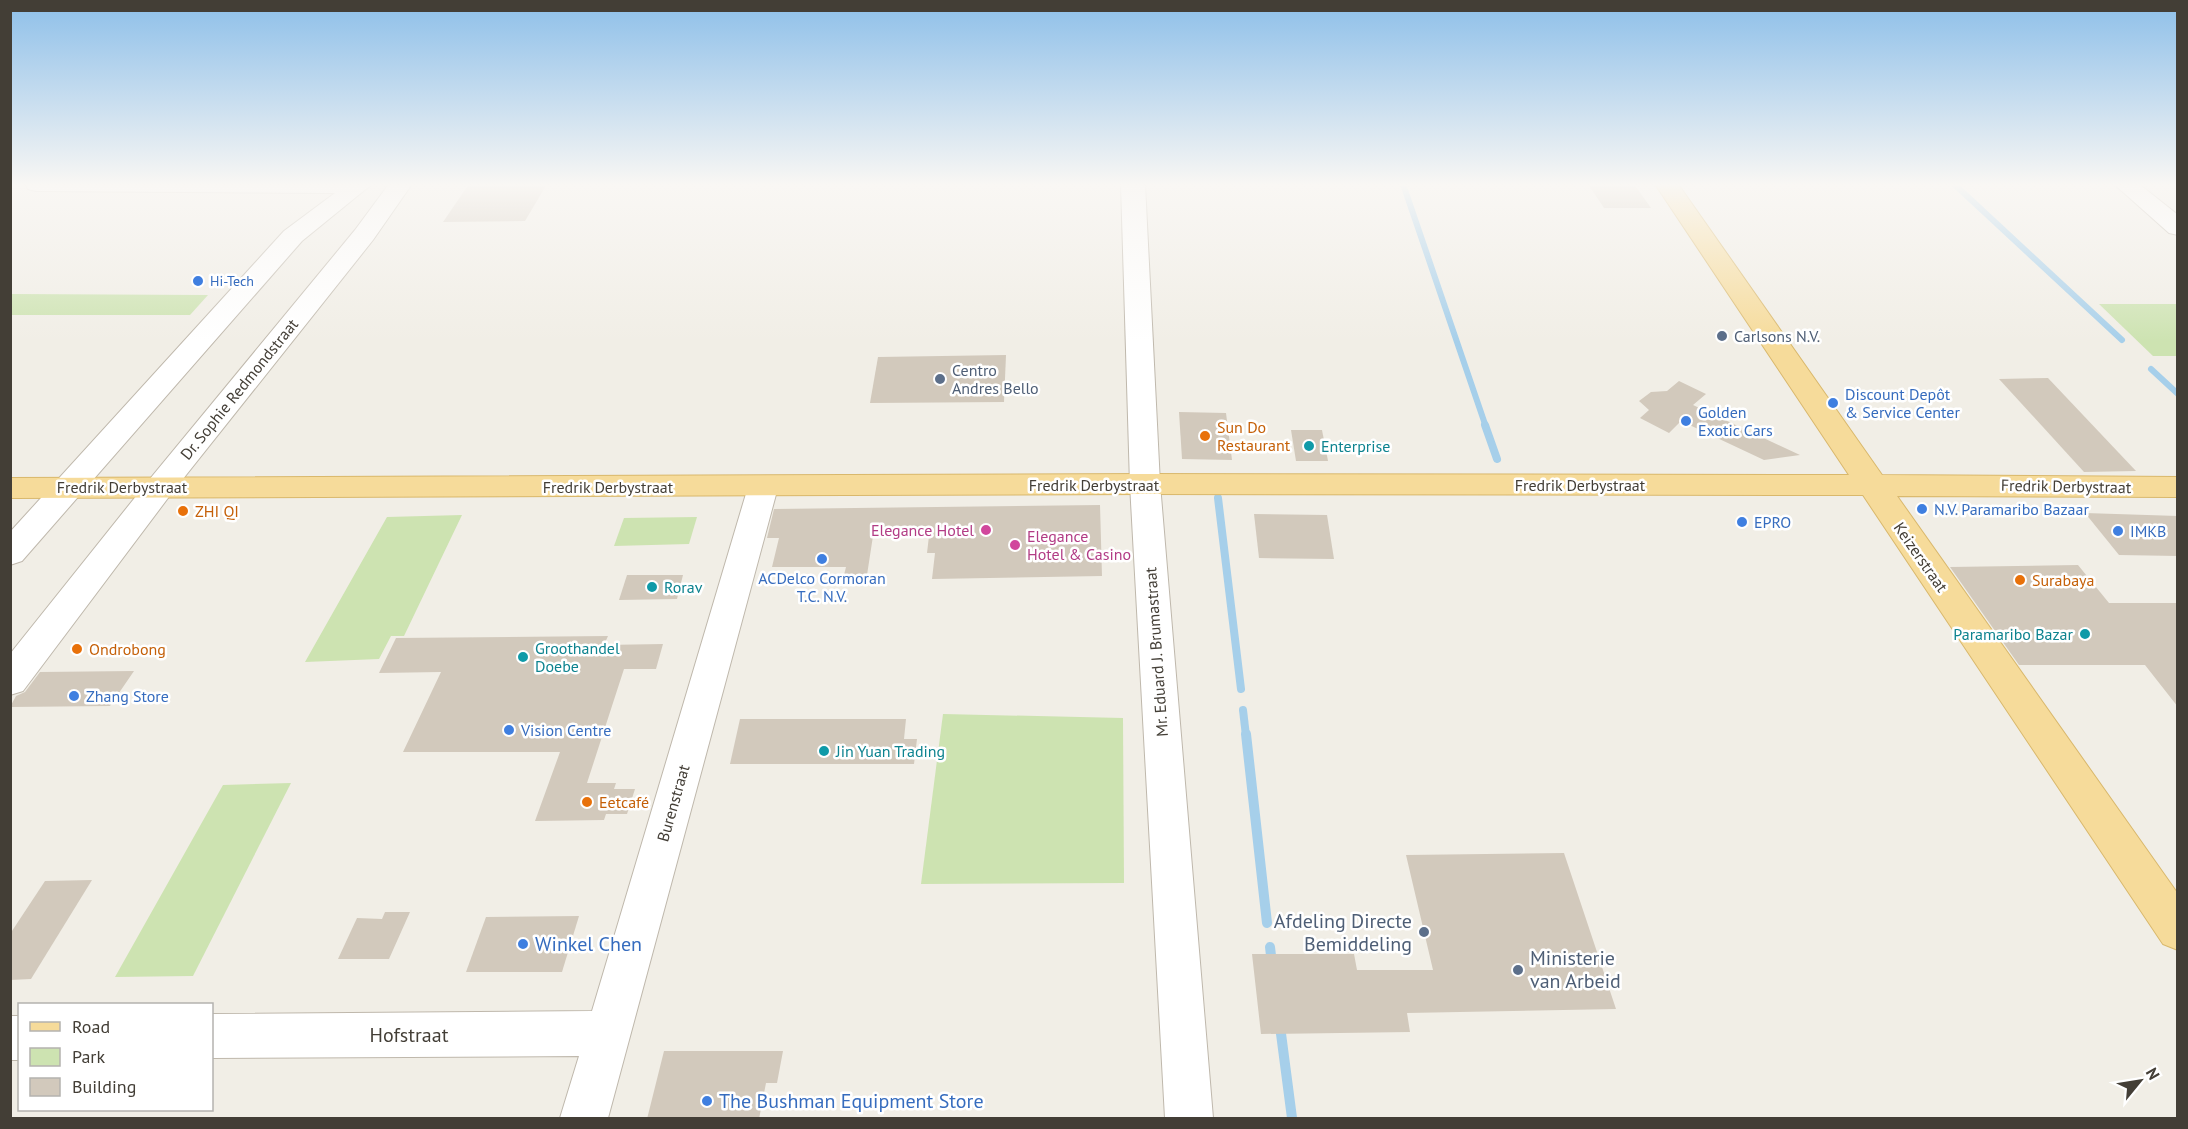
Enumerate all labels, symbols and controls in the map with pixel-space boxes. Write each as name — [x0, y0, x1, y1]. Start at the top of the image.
place label: Hi-Tech — [210, 272, 254, 290]
marker: Hi-Tech — [191, 274, 205, 288]
street label: Dr. Sophie Redmondstraat — [176, 314, 302, 464]
place label: Carlsons N.V. — [1734, 326, 1820, 346]
marker: Carlsons N.V. — [1715, 329, 1729, 343]
place label: Centro Andres Bello — [952, 360, 1039, 398]
marker: Centro Andres Bello — [933, 372, 947, 386]
place label: Discount Depôt & Service Center — [1845, 384, 1960, 422]
marker: Discount Depôt & Service Center — [1826, 396, 1840, 410]
place label: Golden Exotic Cars — [1698, 402, 1773, 440]
marker: Golden Exotic Cars — [1679, 414, 1693, 428]
place label: Sun Do Restaurant — [1217, 417, 1291, 455]
marker: Sun Do Restaurant — [1198, 429, 1212, 443]
place label: Enterprise — [1321, 436, 1390, 456]
marker: Enterprise — [1302, 439, 1316, 453]
street label: Fredrik Derbystraat — [1029, 475, 1160, 495]
street label: Fredrik Derbystraat — [1515, 475, 1646, 495]
street label: Fredrik Derbystraat — [2001, 475, 2132, 497]
street label: Fredrik Derbystraat — [57, 477, 188, 497]
street label: Fredrik Derbystraat — [543, 477, 674, 497]
place label: N.V. Paramaribo Bazaar — [1934, 499, 2089, 519]
place label: ZHI QI — [195, 501, 239, 521]
marker: N.V. Paramaribo Bazaar — [1915, 502, 1929, 516]
marker: ZHI QI — [176, 504, 190, 518]
place label: EPRO — [1754, 512, 1791, 532]
marker: EPRO — [1735, 515, 1749, 529]
street label: Keizerstraat — [1890, 518, 1953, 596]
place label: Elegance Hotel — [871, 520, 974, 540]
place label: IMKB — [2130, 521, 2166, 541]
marker: Elegance Hotel — [979, 523, 993, 537]
marker: IMKB — [2111, 524, 2125, 538]
place label: Elegance Hotel & Casino — [1027, 526, 1131, 564]
marker: Elegance Hotel & Casino — [1008, 538, 1022, 552]
marker: ACDelco Cormoran T.C. N.V. — [815, 552, 829, 566]
street label: Mr. Eduard J. Brumastraat — [1140, 566, 1172, 737]
place label: ACDelco Cormoran T.C. N.V. — [758, 568, 886, 606]
place label: Surabaya — [2032, 570, 2094, 590]
marker: Surabaya — [2013, 573, 2027, 587]
place label: Rorav — [664, 577, 703, 597]
marker: Rorav — [645, 580, 659, 594]
place label: Paramaribo Bazar — [1953, 624, 2074, 644]
marker: Paramaribo Bazar — [2078, 627, 2092, 641]
place label: Groothandel Doebe — [535, 638, 620, 676]
place label: Ondrobong — [89, 639, 166, 659]
marker: Ondrobong — [70, 642, 84, 656]
marker: Groothandel Doebe — [516, 650, 530, 664]
place label: Zhang Store — [86, 686, 169, 706]
marker: Zhang Store — [67, 689, 81, 703]
place label: Vision Centre — [520, 720, 611, 740]
marker: Vision Centre — [502, 723, 516, 737]
place label: Jin Yuan Trading — [835, 741, 945, 761]
marker: Jin Yuan Trading — [817, 744, 831, 758]
street label: Burenstraat — [652, 762, 694, 844]
place label: Eetcafé — [599, 792, 649, 812]
marker: Eetcafé — [580, 795, 594, 809]
place label: Afdeling Directe Bemiddeling — [1274, 908, 1412, 957]
marker: Afdeling Directe Bemiddeling — [1417, 925, 1431, 939]
place label: Winkel Chen — [535, 931, 642, 957]
marker: Winkel Chen — [516, 937, 530, 951]
place label: Ministerie van Arbeid — [1530, 945, 1621, 994]
marker: Ministerie van Arbeid — [1511, 963, 1525, 977]
legend — [18, 1003, 213, 1111]
text: Road — [72, 1015, 110, 1038]
street label: Hofstraat — [370, 1022, 449, 1048]
text: Park — [72, 1045, 105, 1068]
north arrow — [2110, 1051, 2170, 1111]
text: N — [2142, 1064, 2164, 1083]
text: Building — [72, 1075, 136, 1098]
place label: The Bushman Equipment Store — [719, 1088, 984, 1114]
marker: The Bushman Equipment Store — [700, 1094, 714, 1108]

